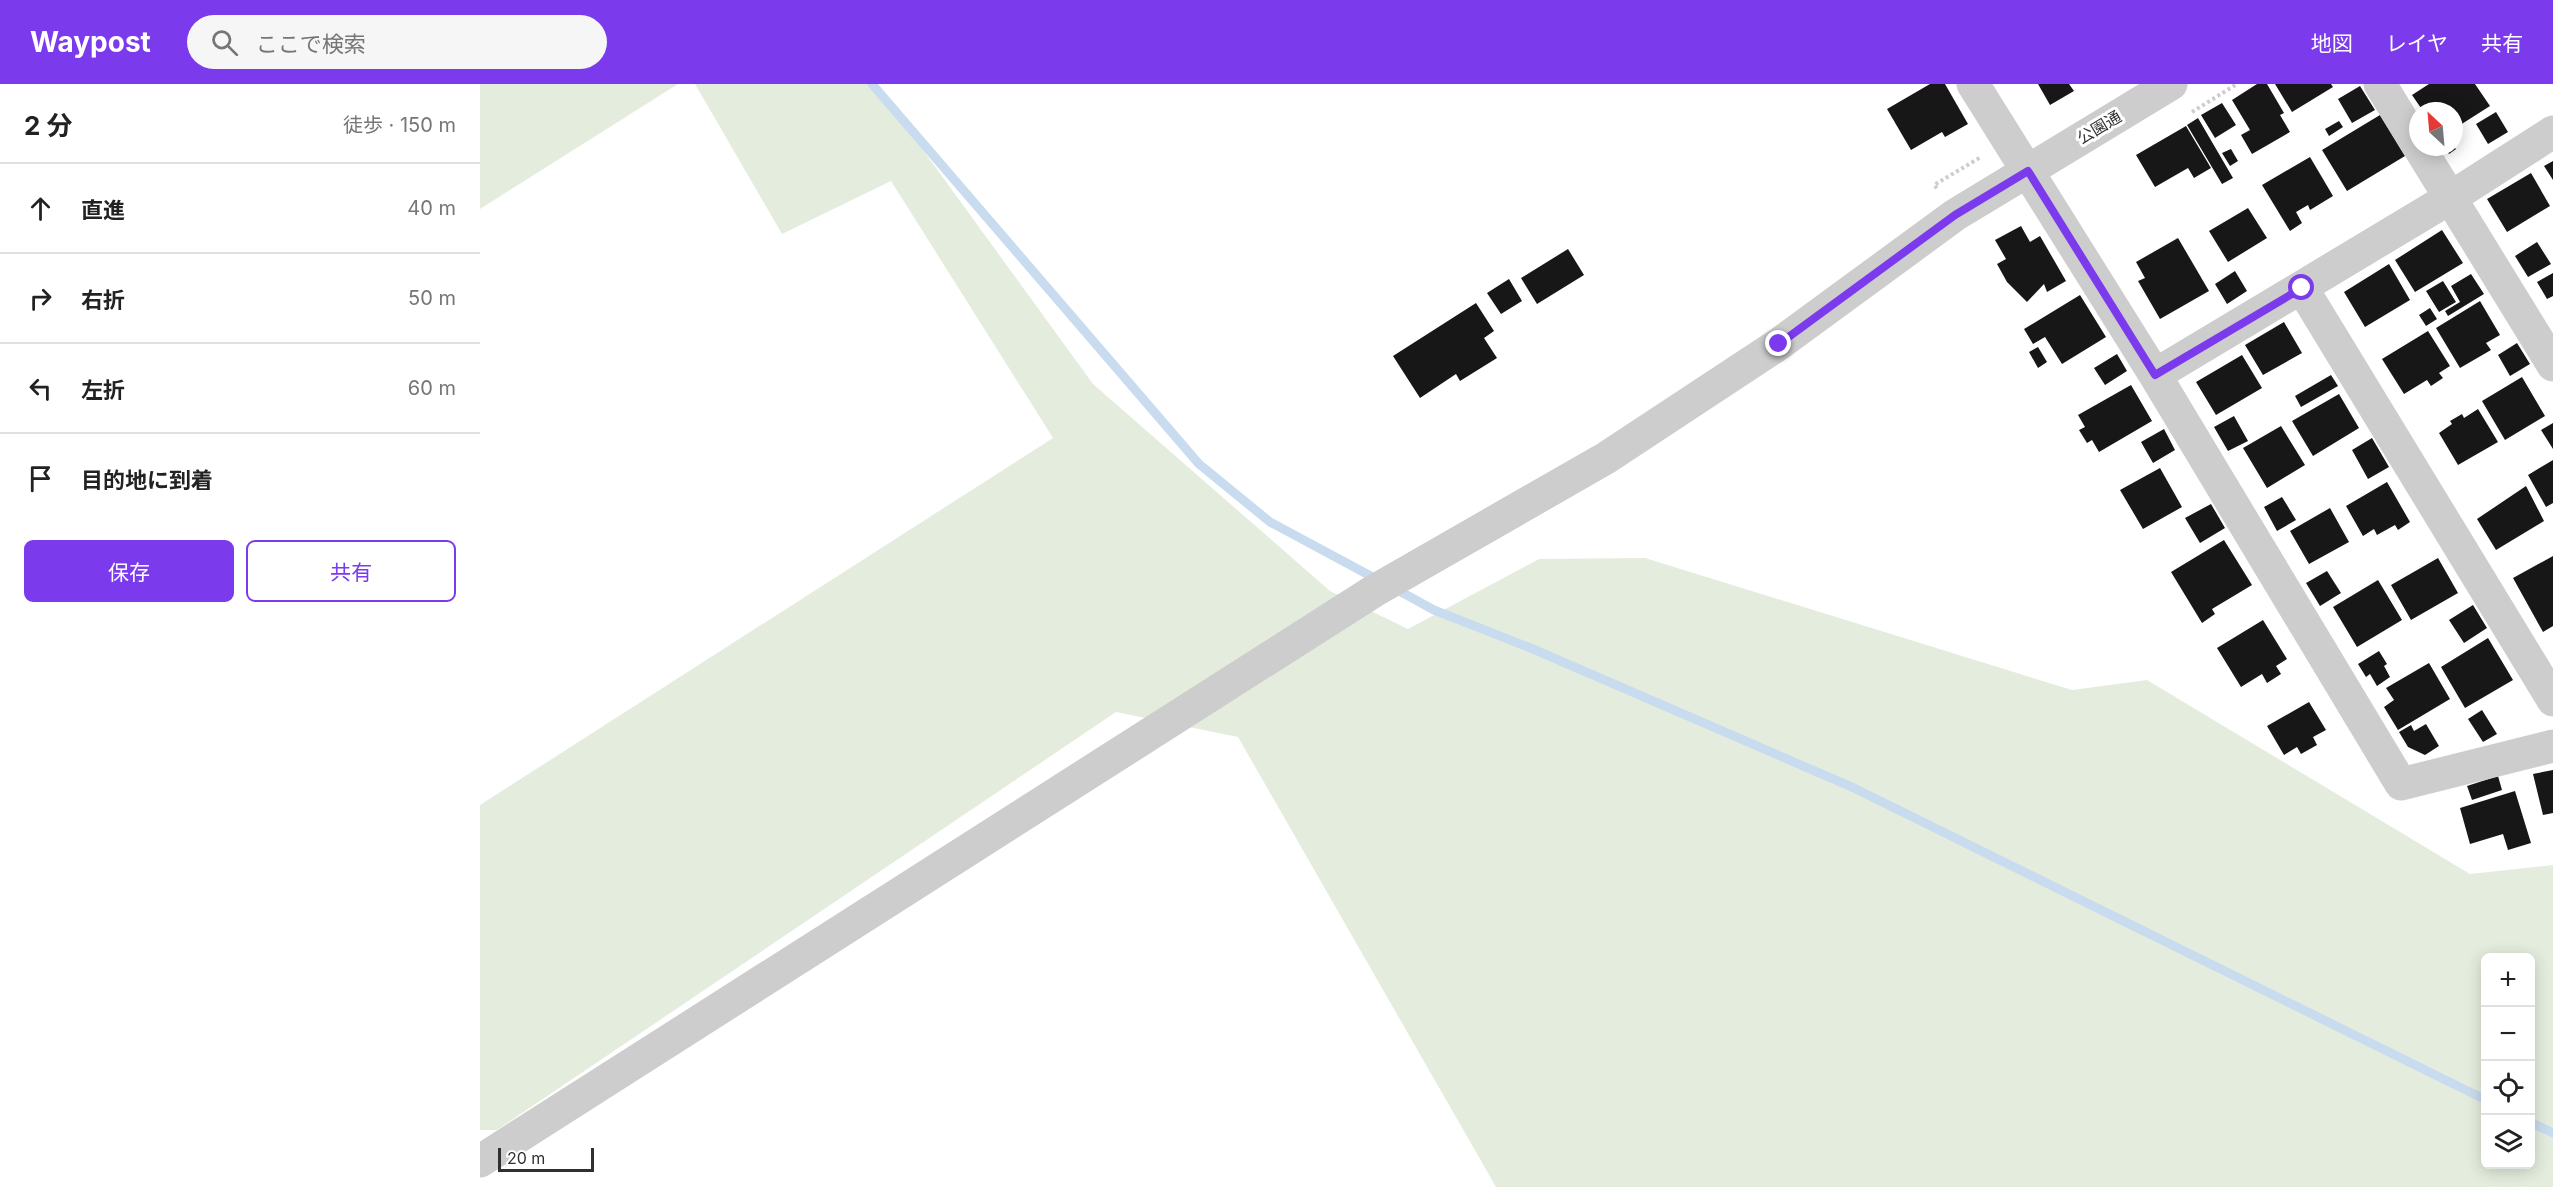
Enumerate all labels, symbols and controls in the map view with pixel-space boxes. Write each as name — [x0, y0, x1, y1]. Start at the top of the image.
search box — [187, 15, 607, 69]
text: Waypost — [30, 25, 151, 59]
icon: search — [208, 26, 241, 59]
text: ここで検索 — [256, 31, 366, 57]
text: 地図 — [2311, 31, 2353, 56]
text: レイヤ — [2386, 31, 2448, 56]
text: 共有 — [2481, 31, 2523, 56]
north arrow — [2409, 102, 2463, 156]
street label: 公園通 — [2073, 106, 2125, 148]
text: 2 分 — [24, 110, 73, 141]
text: 徒歩 · 150 m — [343, 113, 456, 137]
icon: ahead — [24, 192, 57, 225]
text: 40 m — [407, 196, 456, 220]
text: 直進 — [81, 197, 125, 223]
route start — [2288, 274, 2314, 300]
icon: right — [24, 282, 57, 315]
text: 50 m — [408, 286, 456, 310]
text: 右折 — [81, 287, 125, 313]
route end — [1765, 330, 1791, 356]
icon: left — [24, 372, 57, 405]
text: 60 m — [408, 376, 456, 400]
text: 左折 — [81, 377, 125, 403]
icon: arrive — [24, 462, 57, 495]
text: 目的地に到着 — [81, 467, 213, 493]
button: 保存 — [24, 540, 234, 602]
button: 共有 — [246, 540, 456, 602]
map controls — [2481, 953, 2535, 1169]
button: + — [2481, 953, 2535, 1007]
button: − — [2481, 1007, 2535, 1061]
button: locate — [2481, 1061, 2535, 1115]
button: layers — [2481, 1115, 2535, 1169]
scale bar — [498, 1145, 594, 1172]
text: 20 m — [507, 1148, 545, 1168]

